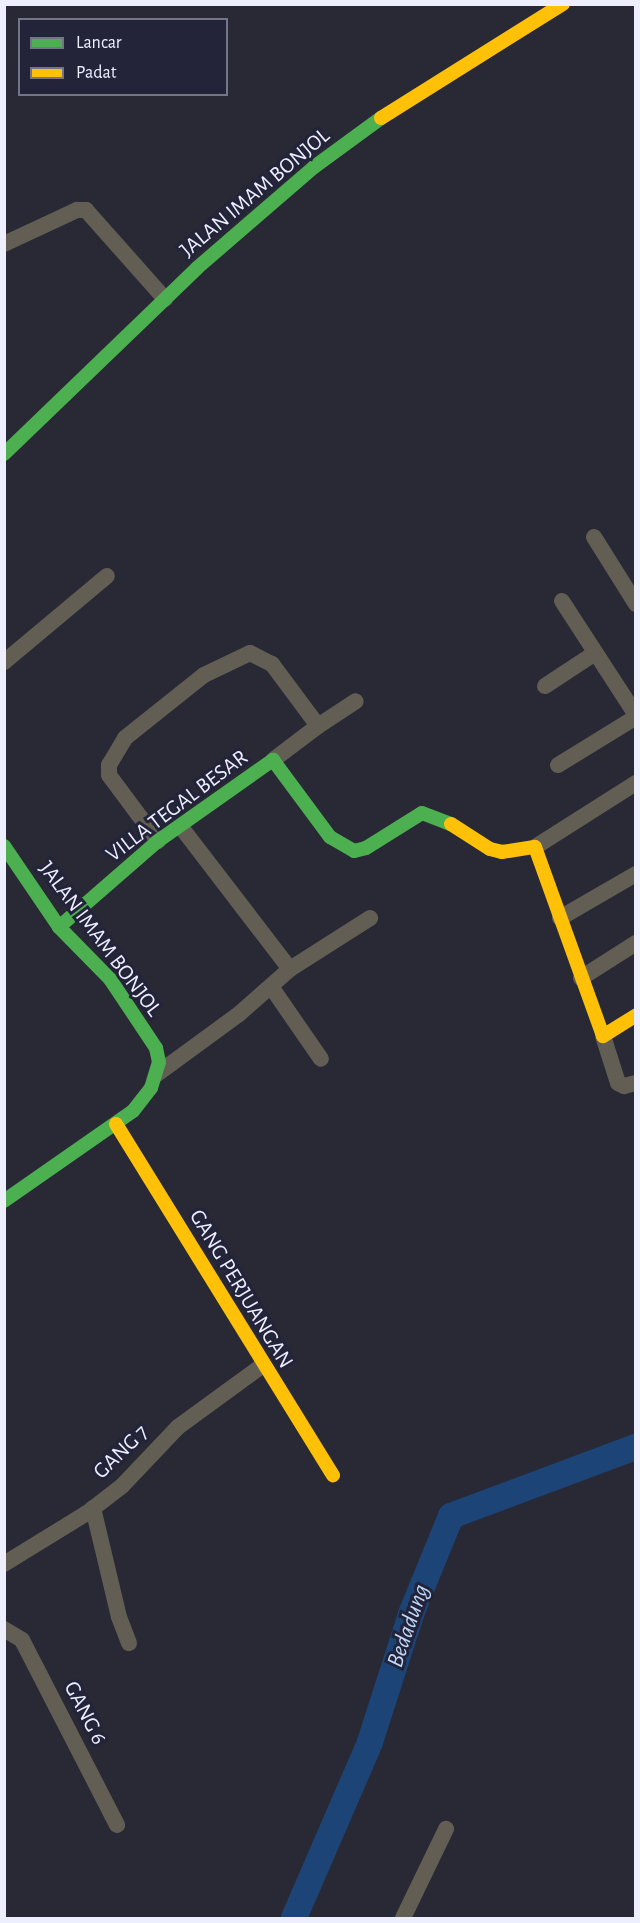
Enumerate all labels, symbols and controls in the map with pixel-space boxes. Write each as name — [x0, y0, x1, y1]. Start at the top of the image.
legend — [18, 18, 228, 96]
text: Lancar — [76, 34, 122, 52]
text: Padat — [76, 64, 117, 82]
street label: JALAN IMAM BONJOL — [175, 123, 335, 263]
street label: VILLA TEGAL BESAR — [101, 744, 253, 868]
street label: JALAN IMAM BONJOL — [33, 856, 167, 1022]
street label: GANG PERJUANGAN — [183, 1205, 299, 1373]
street label: GANG 7 — [88, 1419, 154, 1485]
water label: Bedadung — [381, 1581, 437, 1671]
street label: GANG 6 — [58, 1677, 112, 1749]

